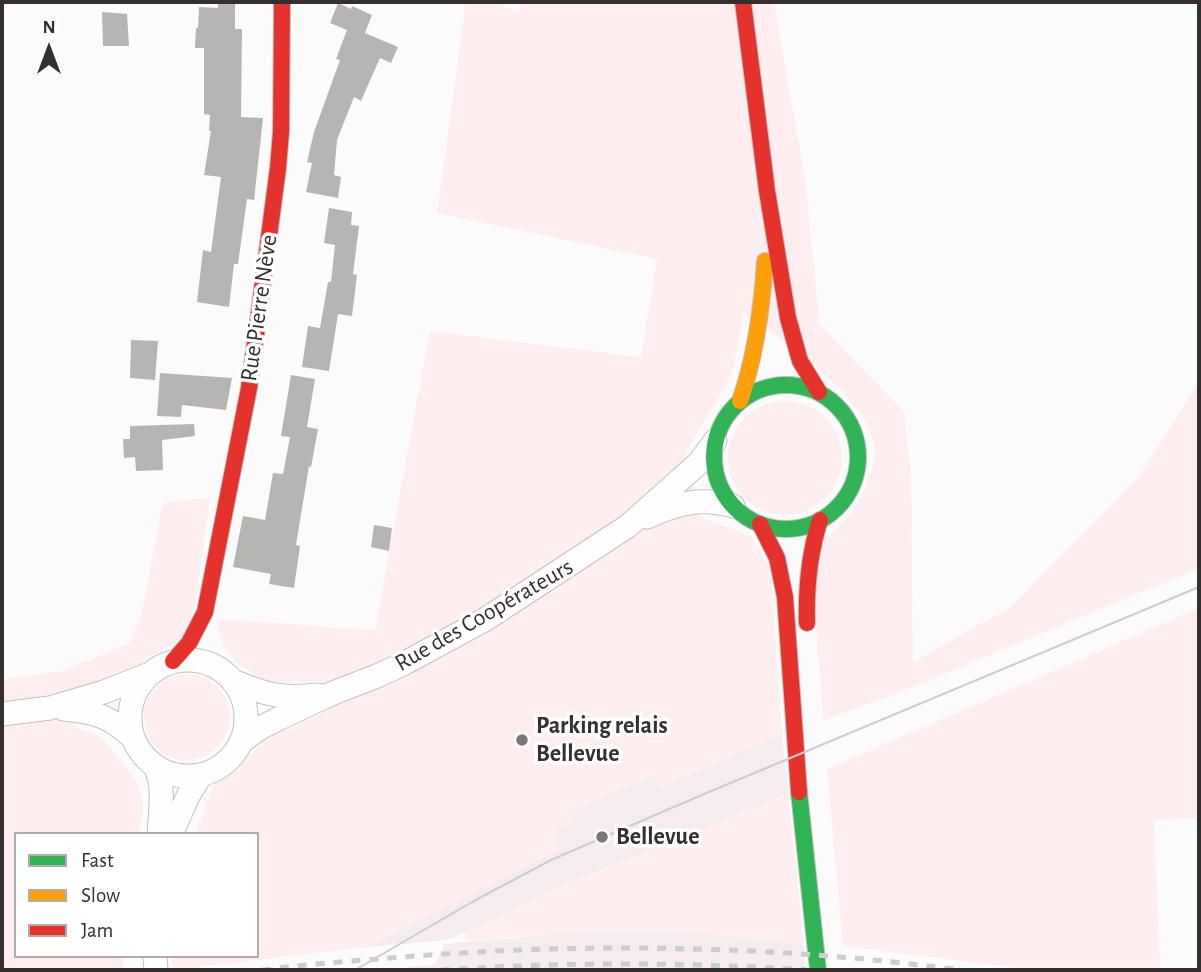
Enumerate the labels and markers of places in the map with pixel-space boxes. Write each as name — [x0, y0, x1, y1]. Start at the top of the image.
place label: Parking relais Bellevue — [536, 712, 668, 768]
marker: Parking relais Bellevue — [514, 732, 530, 748]
place label: Bellevue — [616, 823, 699, 851]
marker: Bellevue — [594, 829, 610, 845]

